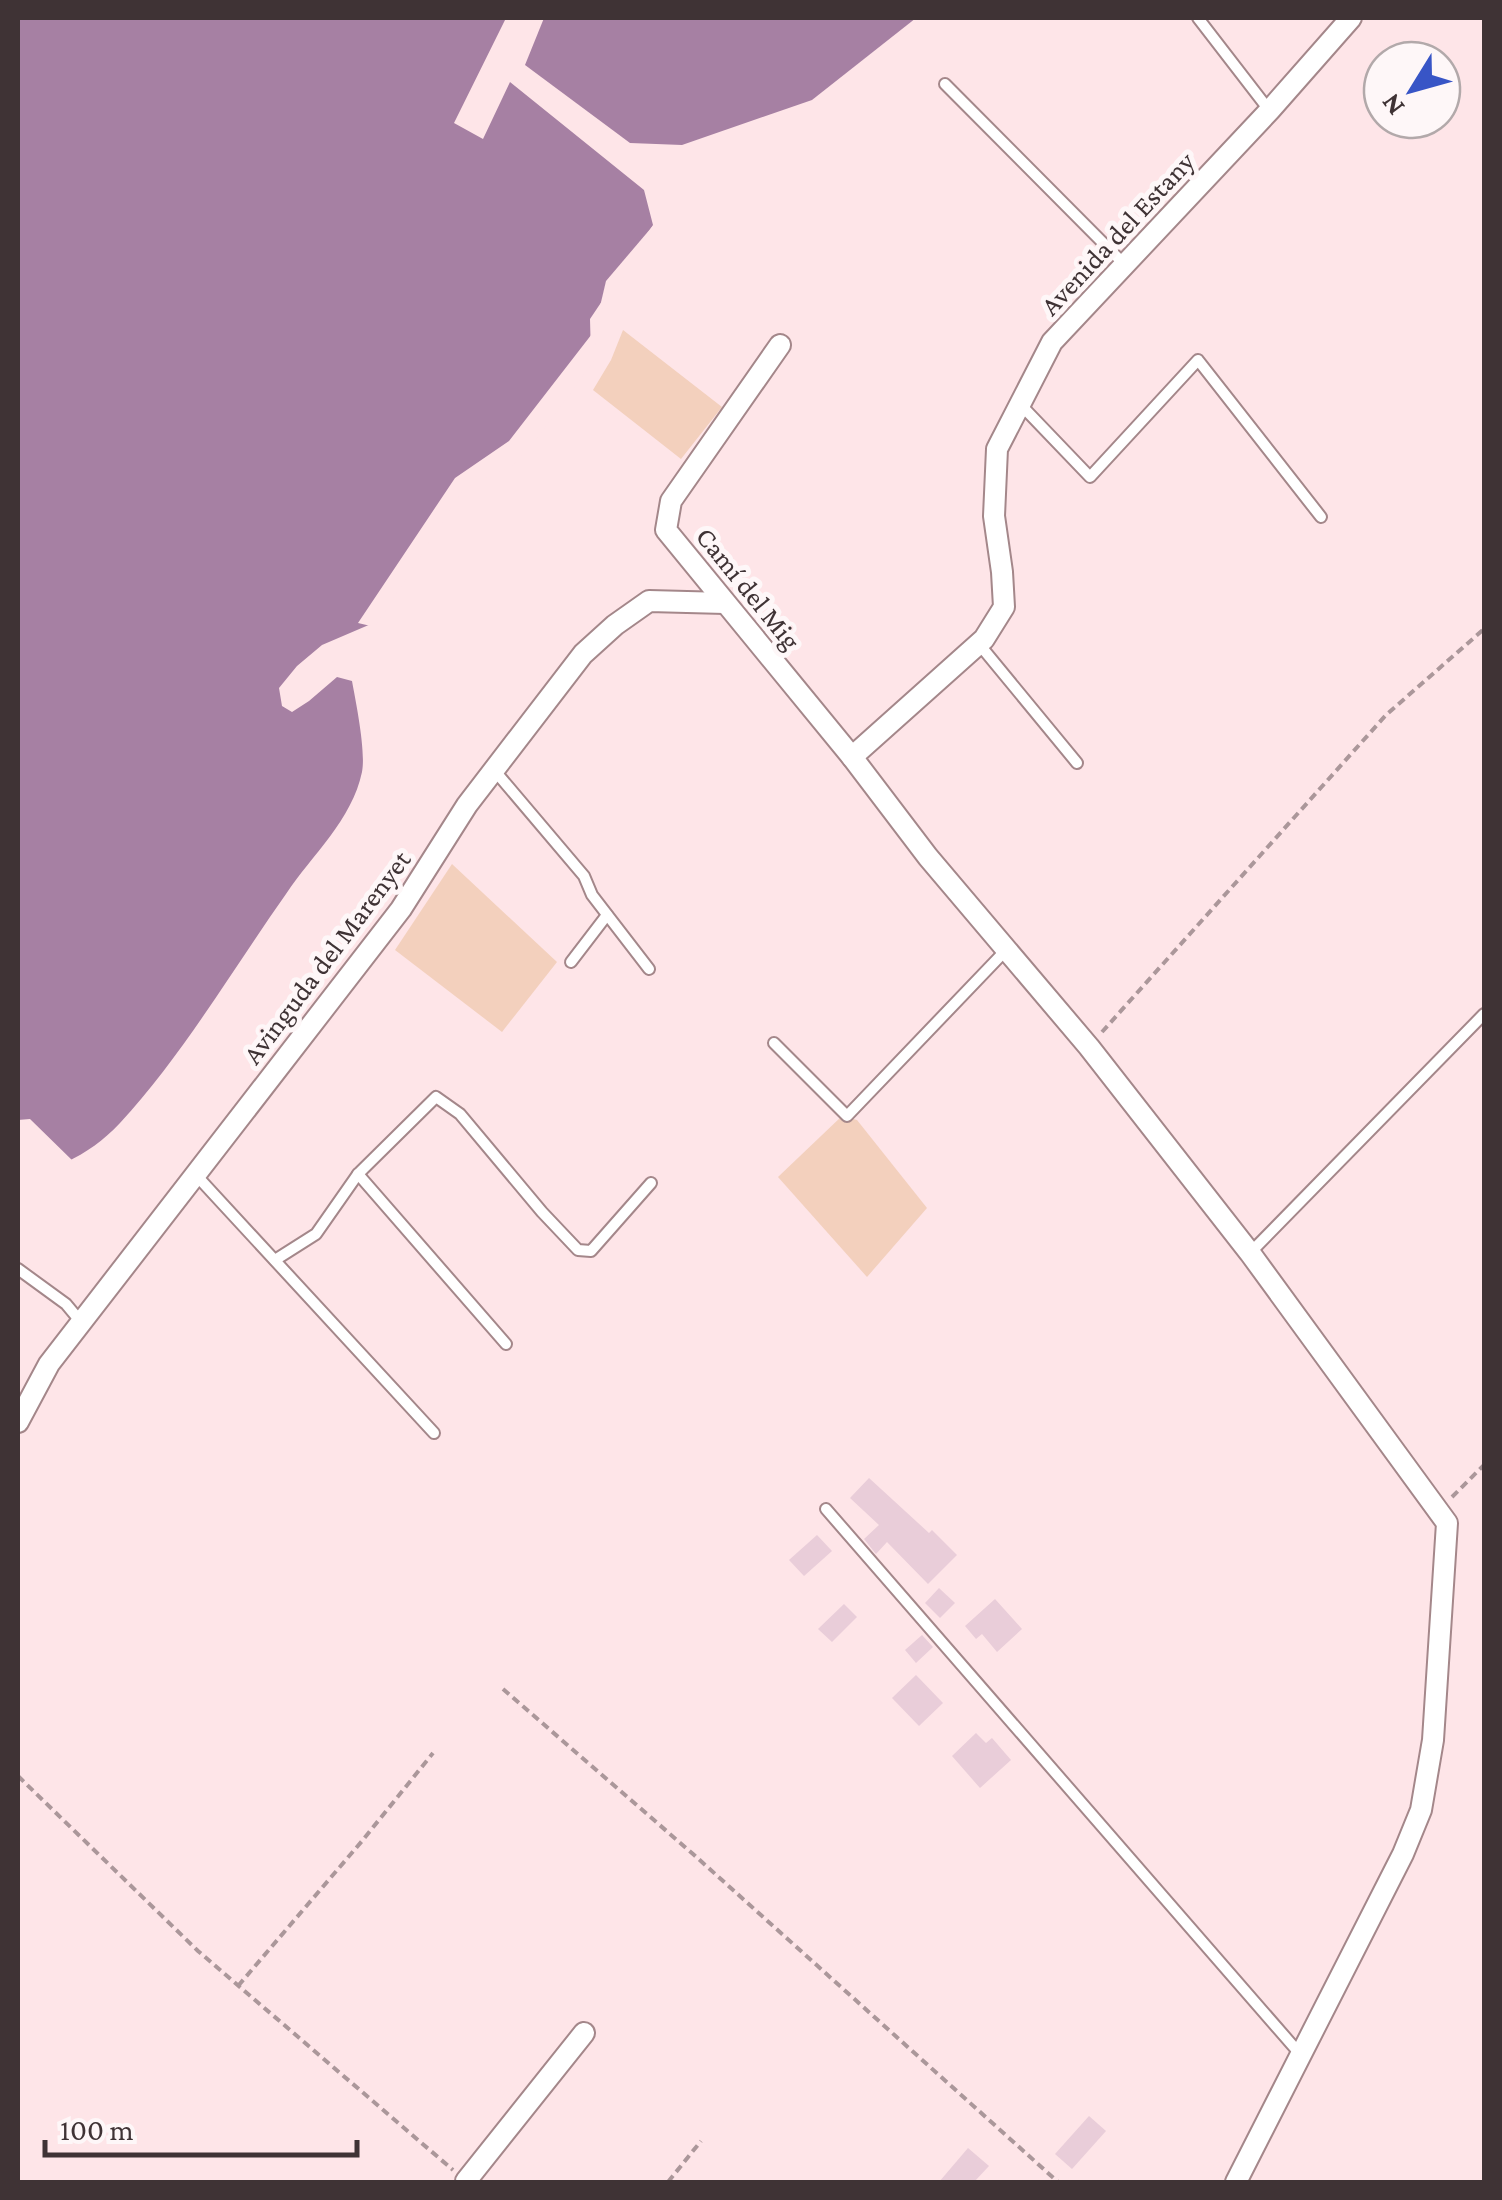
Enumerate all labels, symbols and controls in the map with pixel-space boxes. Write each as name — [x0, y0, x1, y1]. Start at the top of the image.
north arrow — [1362, 40, 1462, 140]
text: N — [1374, 88, 1411, 122]
street label: Avenida del Estany — [1034, 145, 1202, 321]
street label: Camí del Mig — [690, 521, 808, 656]
street label: Avinguda del Marenyet — [236, 844, 417, 1070]
scale bar — [45, 2095, 358, 2157]
text: 100 m — [60, 2113, 134, 2146]

